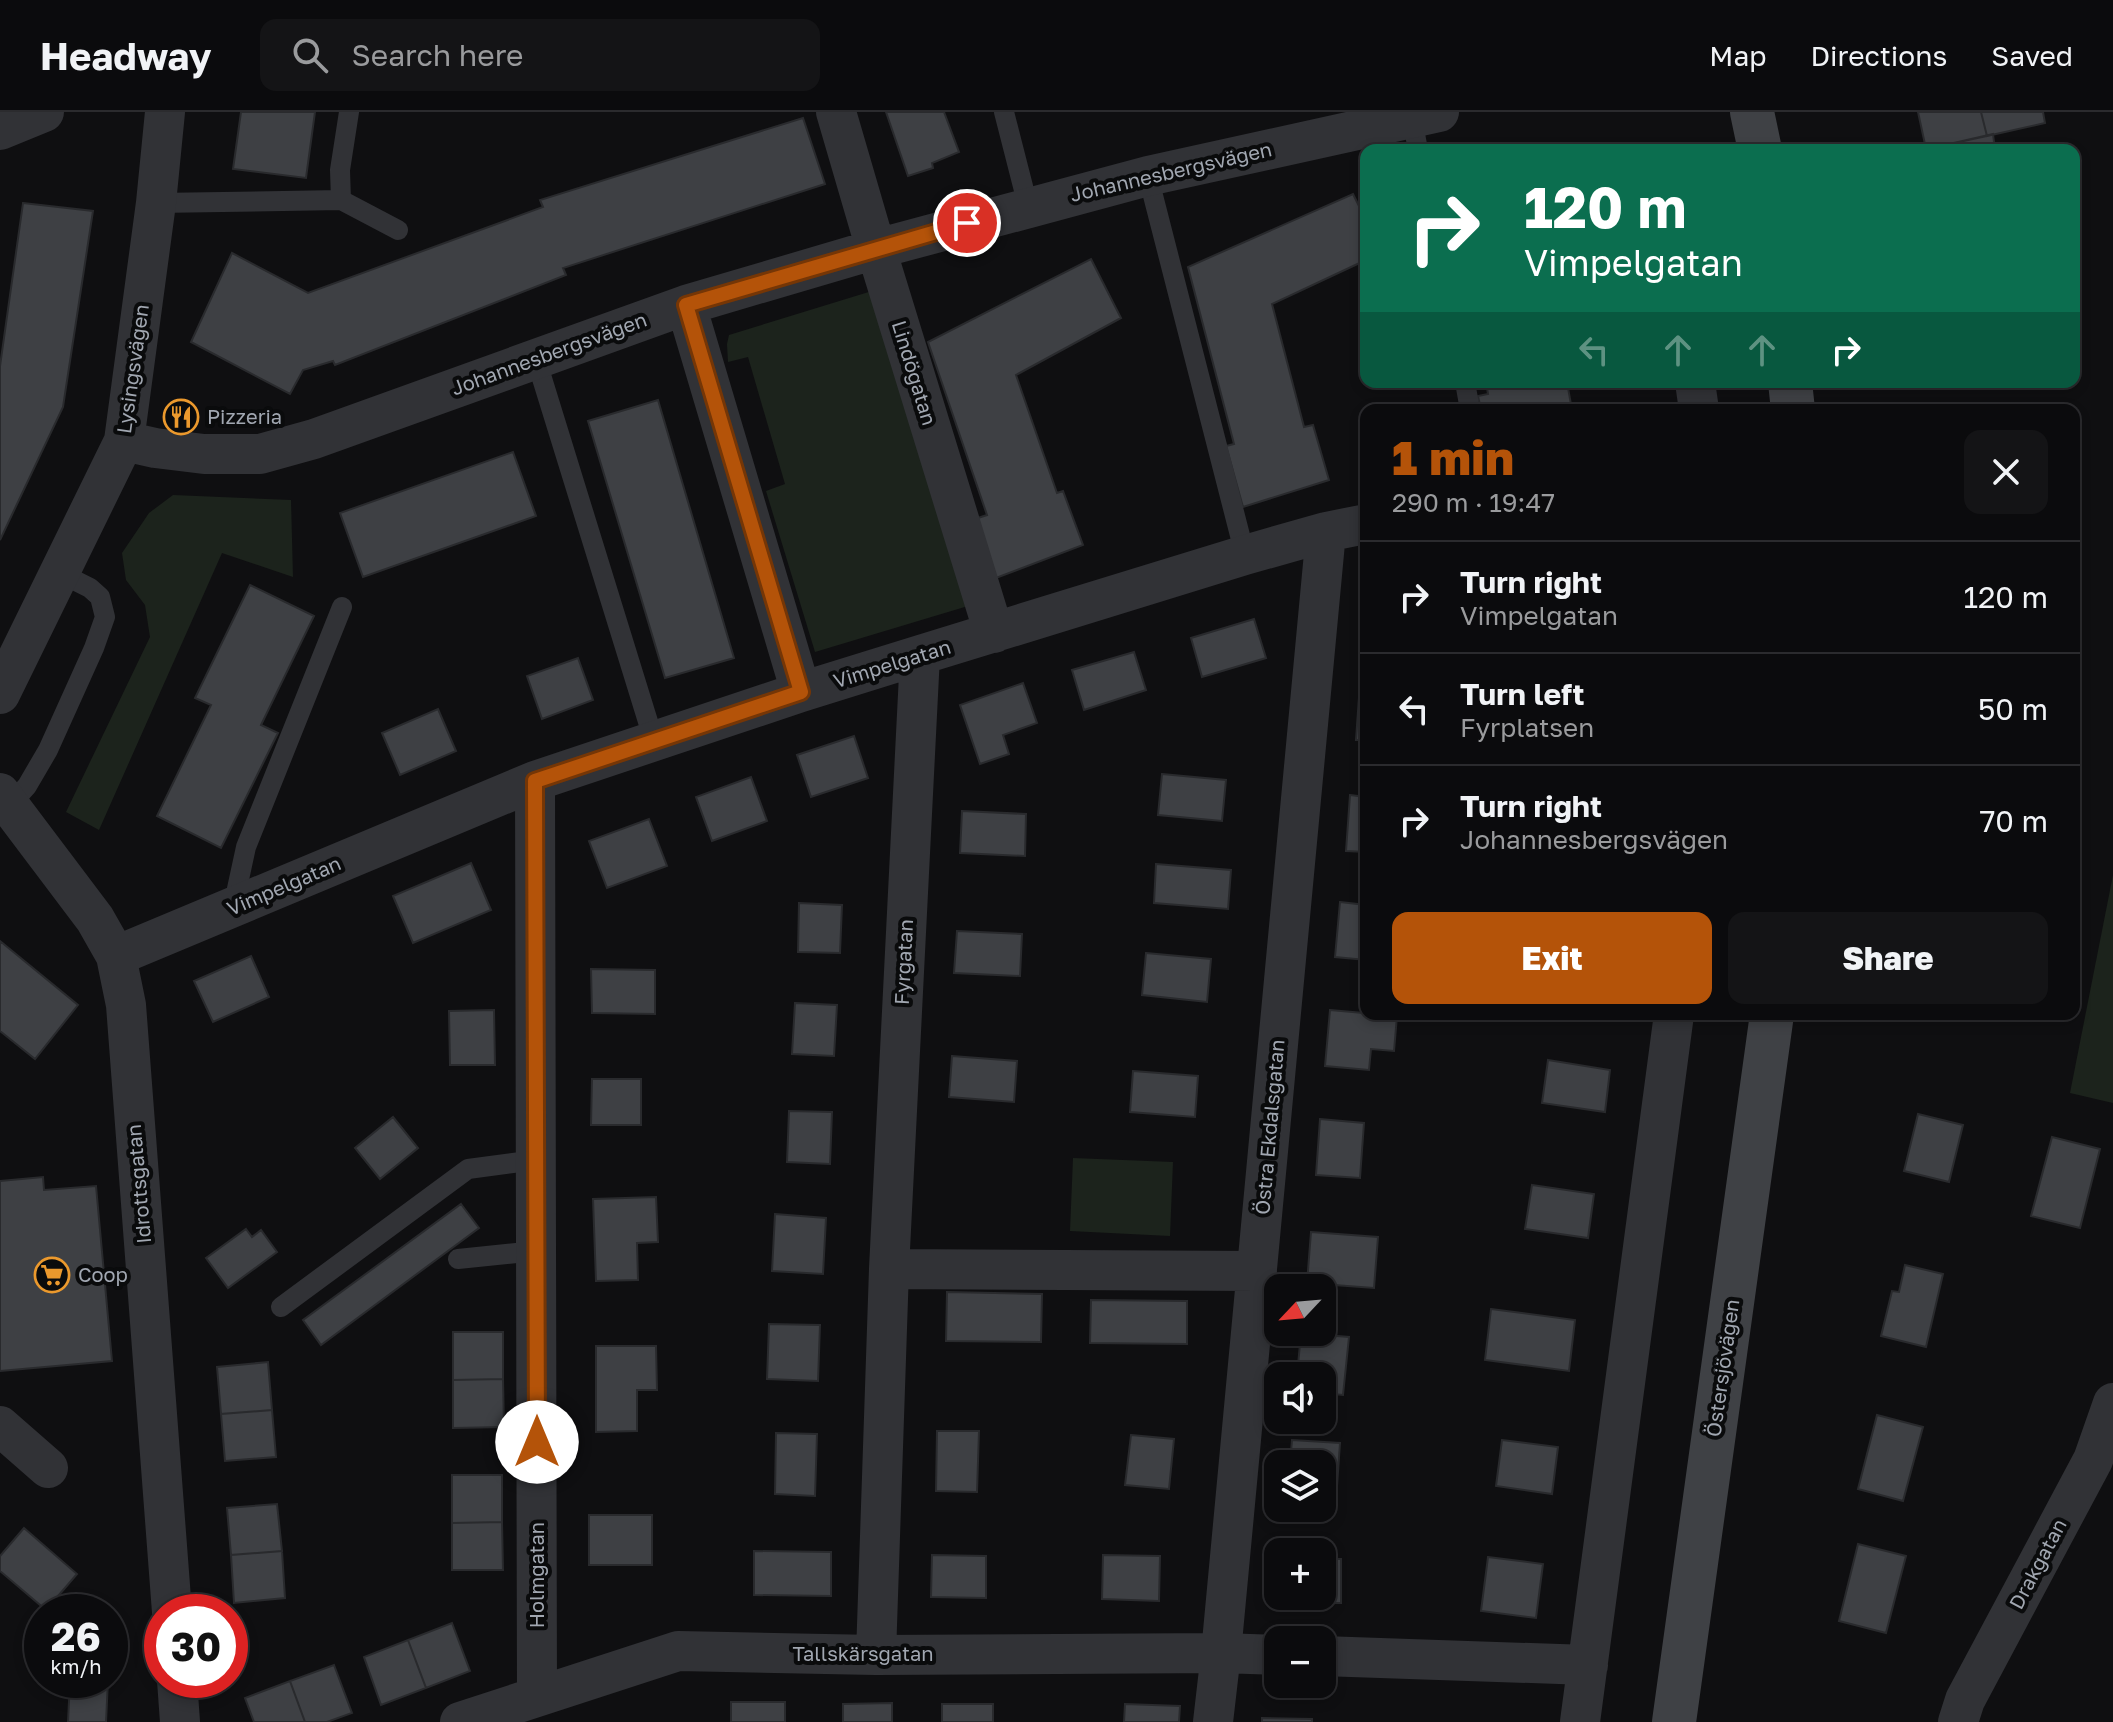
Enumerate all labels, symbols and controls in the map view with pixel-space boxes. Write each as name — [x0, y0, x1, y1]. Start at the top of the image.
search box — [260, 19, 820, 91]
text: Headway — [40, 33, 212, 78]
icon: search — [288, 33, 332, 77]
text: Search here — [352, 37, 523, 73]
text: Map — [1709, 39, 1766, 72]
text: Directions — [1810, 39, 1947, 72]
text: Saved — [1991, 39, 2073, 72]
street label: Johannesbergsvägen — [1068, 136, 1274, 206]
text: 120 m — [1524, 173, 1686, 240]
icon: right — [1392, 176, 1496, 280]
pin — [933, 189, 1001, 257]
icon: arrive — [945, 201, 989, 245]
text: Vimpelgatan — [1524, 241, 1743, 284]
street label: Lysingsvägen — [111, 303, 153, 435]
street label: Johannesbergsvägen — [448, 307, 650, 400]
street label: Lindögatan — [888, 317, 942, 428]
icon: left — [1572, 328, 1616, 372]
icon: ahead — [1656, 328, 1700, 372]
icon: ahead — [1740, 328, 1784, 372]
icon: right — [1824, 328, 1868, 372]
restaurant icon: Pizzeria — [162, 398, 200, 436]
place label: Pizzeria — [207, 404, 282, 428]
text: 1 min — [1392, 428, 1514, 486]
button: close — [1964, 430, 2048, 514]
text: 290 m · 19:47 — [1392, 487, 1555, 518]
text: Turn right — [1460, 564, 1602, 600]
icon: right — [1392, 575, 1436, 619]
text: 120 m — [1963, 579, 2048, 615]
text: Vimpelgatan — [1460, 600, 1618, 631]
street label: Vimpelgatan — [830, 634, 953, 692]
text: Turn left — [1460, 676, 1585, 712]
icon: left — [1392, 687, 1436, 731]
text: 50 m — [1978, 691, 2048, 727]
text: Fyrplatsen — [1460, 712, 1594, 743]
text: Turn right — [1460, 788, 1602, 824]
icon: right — [1392, 799, 1436, 843]
text: 70 m — [1979, 803, 2048, 839]
text: Johannesbergsvägen — [1460, 824, 1728, 855]
street label: Vimpelgatan — [223, 850, 344, 920]
button: Exit — [1392, 912, 1712, 1004]
button: Share — [1728, 912, 2048, 1004]
street label: Fyrgatan — [889, 919, 917, 1005]
street label: Östra Ekdalsgatan — [1249, 1038, 1289, 1216]
street label: Idrottsgatan — [121, 1123, 155, 1245]
supermarket icon: Coop — [33, 1256, 71, 1294]
place label: Coop — [78, 1262, 128, 1286]
north arrow — [1264, 1274, 1336, 1346]
map controls — [1264, 1274, 1336, 1698]
street label: Östersjövägen — [1700, 1298, 1744, 1438]
button: sound — [1264, 1362, 1336, 1434]
position arrow — [495, 1400, 579, 1484]
button: layers — [1264, 1450, 1336, 1522]
street label: Drakgatan — [2003, 1514, 2071, 1613]
street label: Holmgatan — [524, 1522, 548, 1628]
button: + — [1264, 1538, 1336, 1610]
speed limit sign: 30 — [144, 1594, 248, 1698]
text: 26 — [51, 1612, 101, 1660]
button: − — [1264, 1626, 1336, 1698]
street label: Tallskärsgatan — [792, 1641, 934, 1665]
text: km/h — [51, 1654, 101, 1678]

